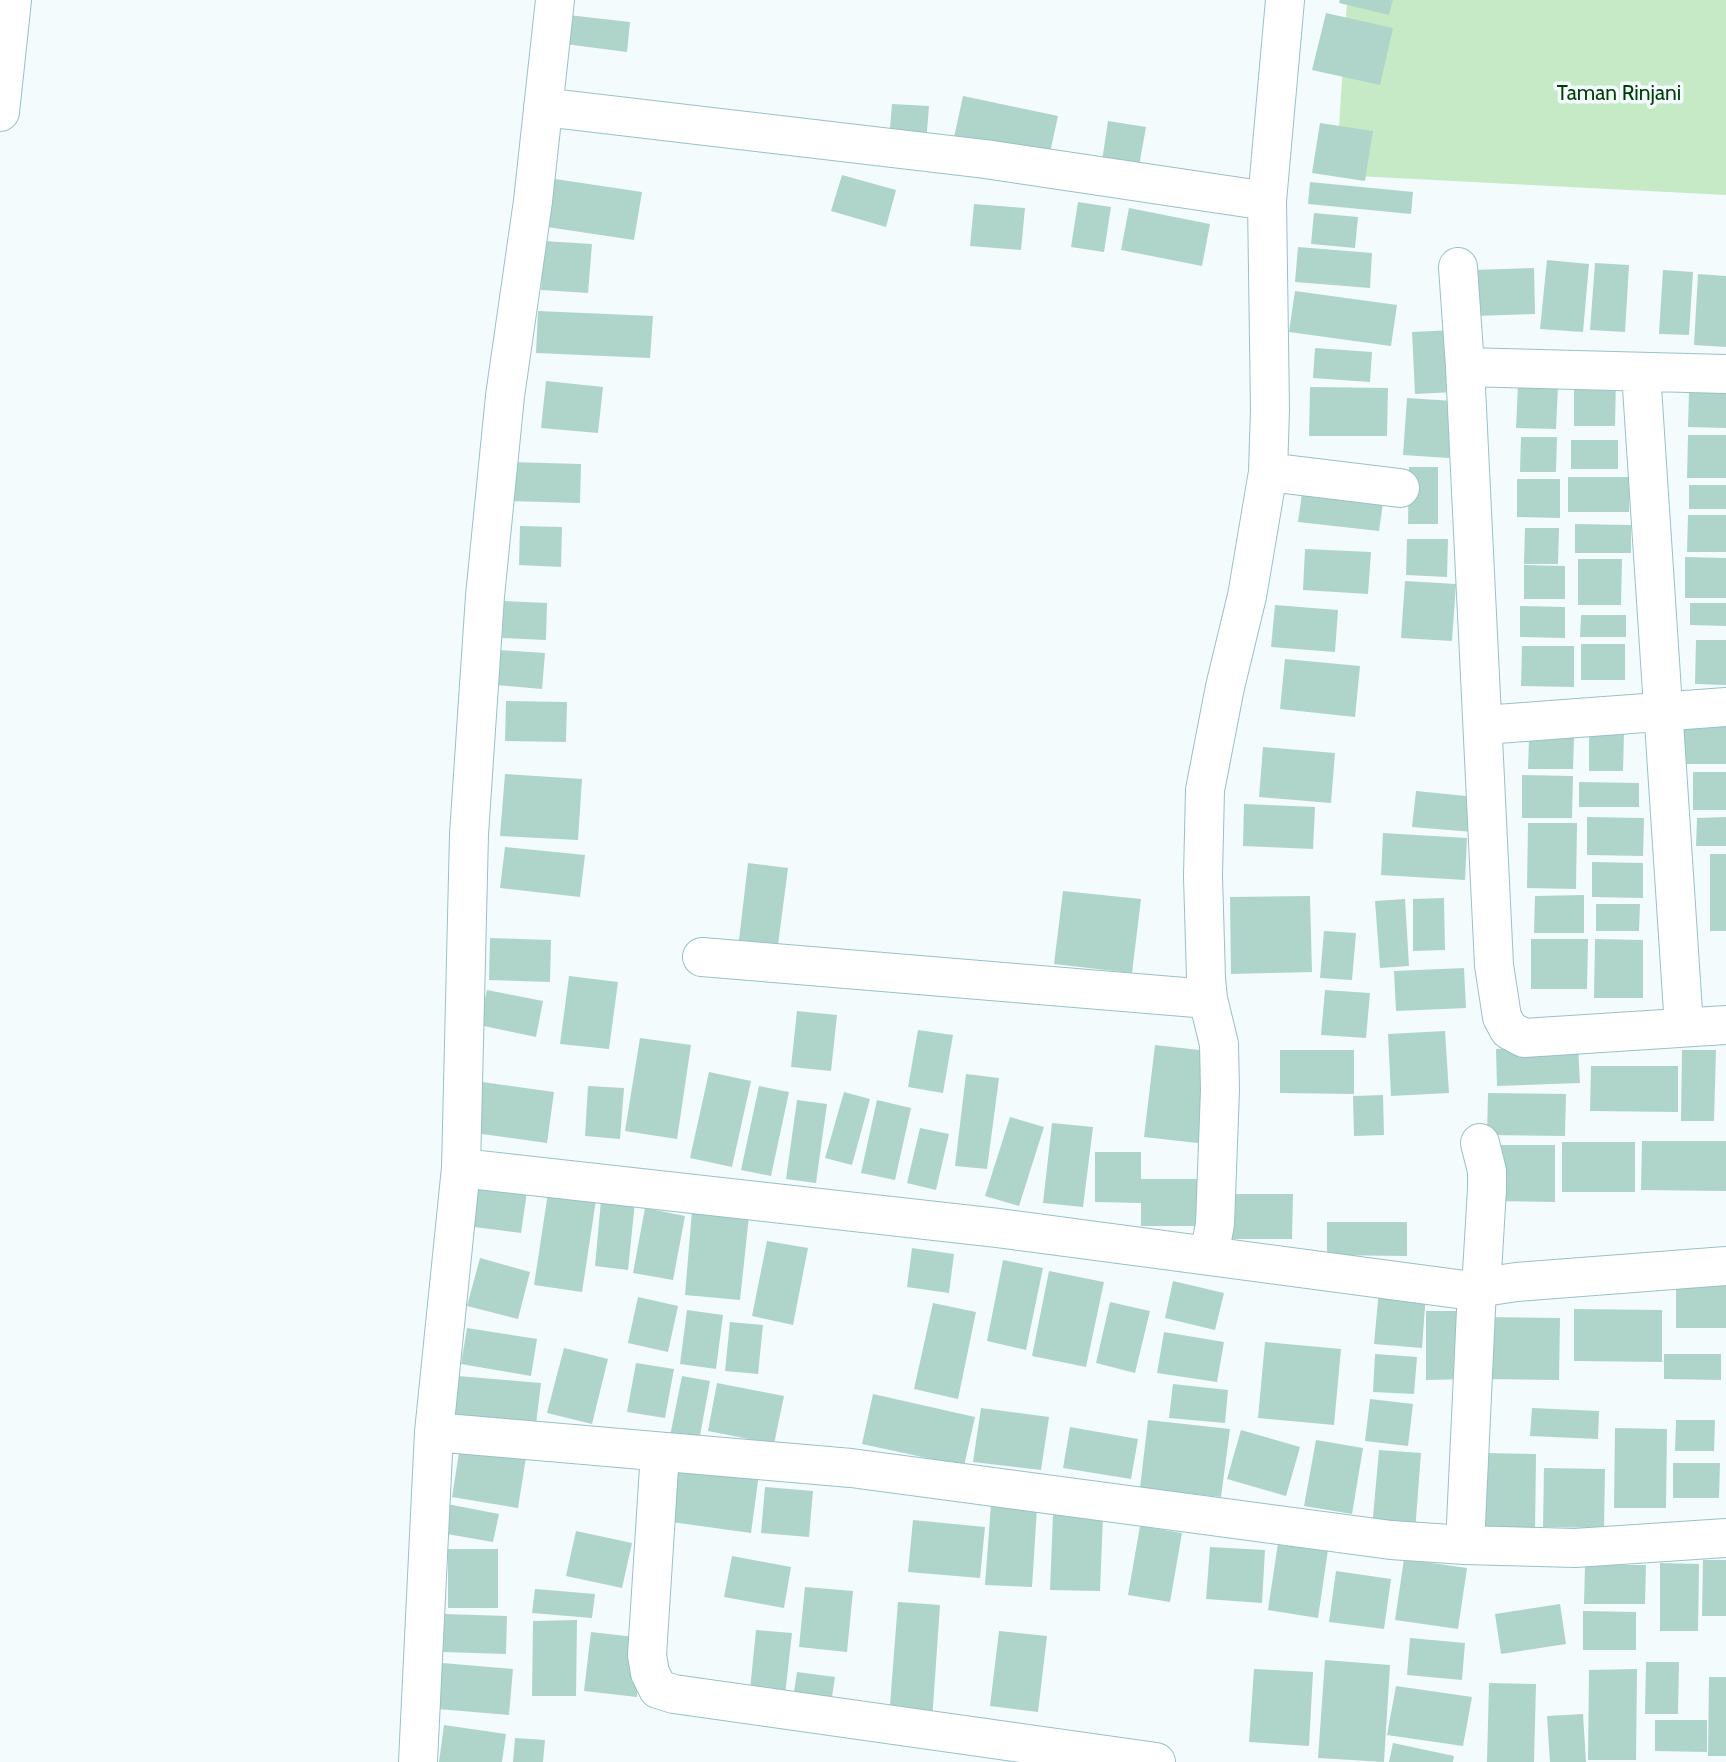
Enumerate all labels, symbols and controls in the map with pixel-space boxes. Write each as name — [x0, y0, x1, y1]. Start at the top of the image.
park label: Taman Rinjani — [1557, 81, 1681, 107]

